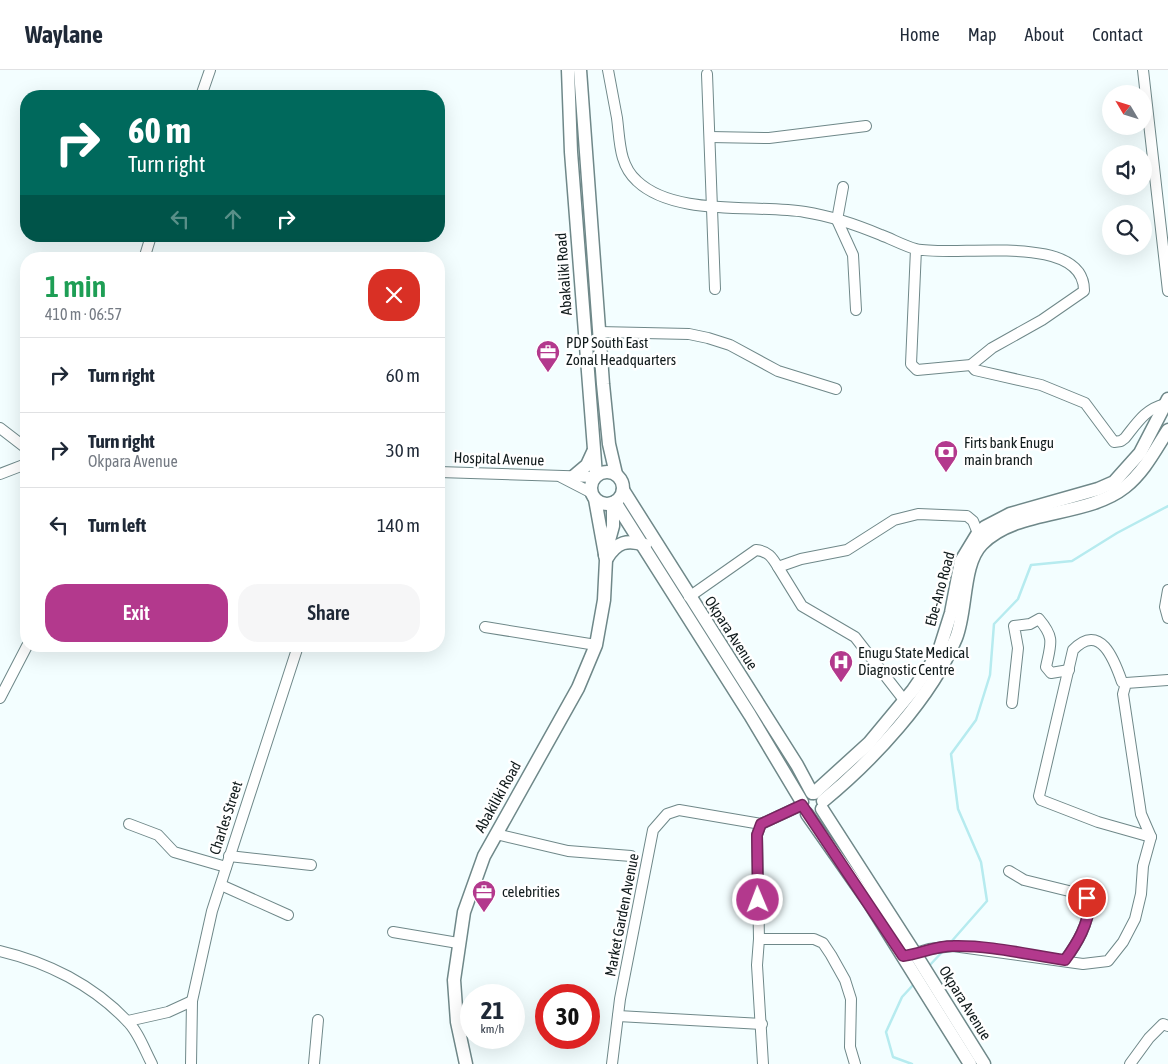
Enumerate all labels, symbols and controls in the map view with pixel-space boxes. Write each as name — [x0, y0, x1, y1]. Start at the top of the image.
text: Waylane — [25, 21, 103, 48]
text: Home — [900, 24, 940, 45]
text: Map — [968, 24, 997, 45]
text: About — [1025, 24, 1064, 45]
text: Contact — [1092, 24, 1143, 45]
north arrow — [1102, 85, 1152, 135]
map controls — [1102, 85, 1152, 255]
icon: right — [45, 110, 110, 175]
text: 60 m — [128, 110, 191, 150]
button: sound — [1102, 145, 1152, 195]
text: Turn right — [128, 151, 205, 177]
icon: left — [166, 205, 194, 233]
icon: ahead — [219, 205, 247, 233]
icon: right — [272, 205, 300, 233]
button: search — [1102, 205, 1152, 255]
street label: Abakaliki Road — [552, 232, 575, 316]
text: 1 min — [45, 269, 106, 303]
button: close — [368, 269, 420, 321]
text: 410 m · 06:57 — [45, 305, 122, 323]
place label: PDP South East Zonal Headquarters — [566, 334, 676, 368]
office icon: PDP South East Zonal Headquarters — [535, 339, 561, 373]
icon: right — [45, 361, 73, 389]
text: Turn right — [88, 364, 155, 386]
text: 60 m — [386, 364, 420, 386]
text: Turn right — [88, 430, 155, 452]
place label: Firts bank Enugu main branch — [964, 434, 1054, 468]
icon: right — [45, 436, 73, 464]
text: 30 m — [386, 439, 420, 461]
bank icon: Firts bank Enugu main branch — [933, 439, 959, 473]
street label: Hospital Avenue — [454, 448, 545, 469]
text: Okpara Avenue — [88, 452, 178, 470]
icon: left — [45, 511, 73, 539]
text: Turn left — [88, 514, 146, 536]
text: 140 m — [377, 514, 420, 536]
street label: Ebe-Ano Road — [921, 550, 958, 628]
button: Exit — [45, 584, 228, 642]
button: Share — [238, 584, 420, 642]
street label: Okpara Avenue — [701, 593, 762, 673]
place label: Enugu State Medical Diagnostic Centre — [858, 644, 969, 678]
hospital icon: Enugu State Medical Diagnostic Centre — [828, 649, 854, 683]
street label: Abakiliki Road — [471, 758, 524, 835]
street label: Charles Street — [206, 779, 245, 857]
street label: Market Garden Avenue — [601, 852, 642, 978]
position arrow — [731, 873, 783, 925]
pin — [1066, 877, 1108, 919]
office icon: celebrities — [471, 879, 497, 913]
place label: celebrities — [502, 883, 560, 900]
icon: arrive — [1073, 884, 1101, 912]
street label: Okpara Avenue — [936, 963, 995, 1043]
speed limit sign: 30 — [535, 984, 600, 1049]
text: 21 — [481, 996, 504, 1024]
text: km/h — [481, 1022, 504, 1036]

